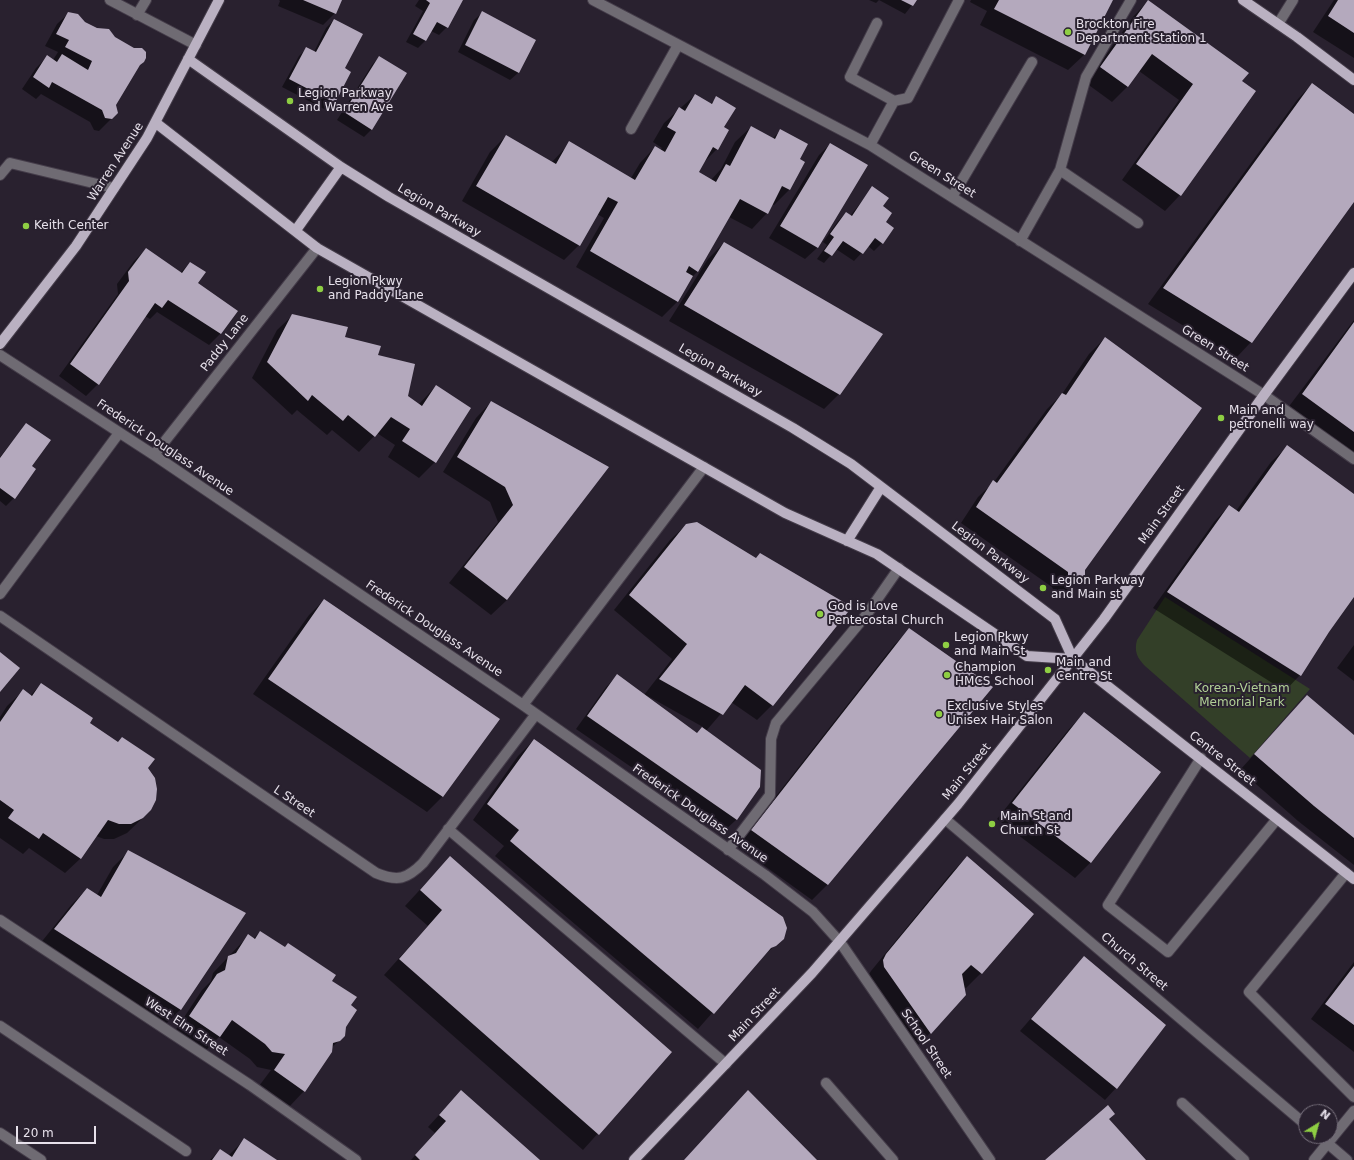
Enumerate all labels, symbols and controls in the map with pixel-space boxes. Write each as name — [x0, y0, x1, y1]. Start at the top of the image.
place label: Brockton Fire Department Station 1 — [1076, 18, 1207, 46]
marker: Brockton Fire Department Station 1 — [1063, 27, 1073, 37]
place label: Legion Parkway and Warren Ave — [298, 87, 393, 115]
marker: Legion Parkway and Warren Ave — [285, 96, 295, 106]
street label: Warren Avenue — [85, 120, 147, 204]
street label: Green Street — [906, 149, 978, 201]
street label: Legion Parkway — [395, 181, 483, 241]
place label: Keith Center — [34, 219, 109, 233]
marker: Keith Center — [21, 221, 31, 231]
place label: Legion Pkwy and Paddy Lane — [328, 275, 424, 303]
marker: Legion Pkwy and Paddy Lane — [315, 284, 325, 294]
street label: Paddy Lane — [198, 311, 252, 375]
street label: Green Street — [1179, 323, 1251, 375]
street label: Legion Parkway — [676, 341, 764, 401]
street label: Frederick Douglass Avenue — [94, 397, 236, 499]
place label: Main and petronelli way — [1229, 404, 1314, 432]
marker: Main and petronelli way — [1216, 413, 1226, 423]
street label: Main Street — [1136, 483, 1188, 547]
street label: Legion Parkway — [948, 519, 1032, 587]
place label: Legion Parkway and Main st — [1051, 574, 1145, 602]
street label: Frederick Douglass Avenue — [363, 578, 505, 680]
marker: Legion Parkway and Main st — [1038, 583, 1048, 593]
place label: God is Love Pentecostal Church — [828, 600, 944, 628]
marker: God is Love Pentecostal Church — [815, 609, 825, 619]
place label: Legion Pkwy and Main St — [954, 631, 1029, 659]
marker: Legion Pkwy and Main St — [941, 640, 951, 650]
place label: Main and Centre St — [1056, 656, 1112, 684]
place label: Champion HMCS School — [955, 661, 1034, 689]
marker: Main and Centre St — [1043, 665, 1053, 675]
marker: Champion HMCS School — [942, 670, 952, 680]
park label: Korean-Vietnam Memorial Park — [1194, 682, 1290, 710]
place label: Exclusive Styles Unisex Hair Salon — [947, 700, 1053, 728]
marker: Exclusive Styles Unisex Hair Salon — [934, 709, 944, 719]
street label: Centre Street — [1186, 729, 1258, 789]
street label: Main Street — [940, 741, 994, 803]
street label: Frederick Douglass Avenue — [629, 762, 771, 866]
street label: L Street — [271, 783, 317, 821]
place label: Main St and Church St — [1000, 810, 1071, 838]
marker: Main St and Church St — [987, 819, 997, 829]
street label: Church Street — [1098, 930, 1170, 994]
street label: Main Street — [726, 985, 784, 1045]
street label: West Elm Street — [142, 995, 230, 1059]
street label: School Street — [898, 1007, 954, 1081]
north arrow — [1298, 1104, 1338, 1144]
text: N — [1317, 1107, 1333, 1123]
scale bar — [18, 1118, 98, 1144]
text: 20 m — [23, 1126, 54, 1140]

